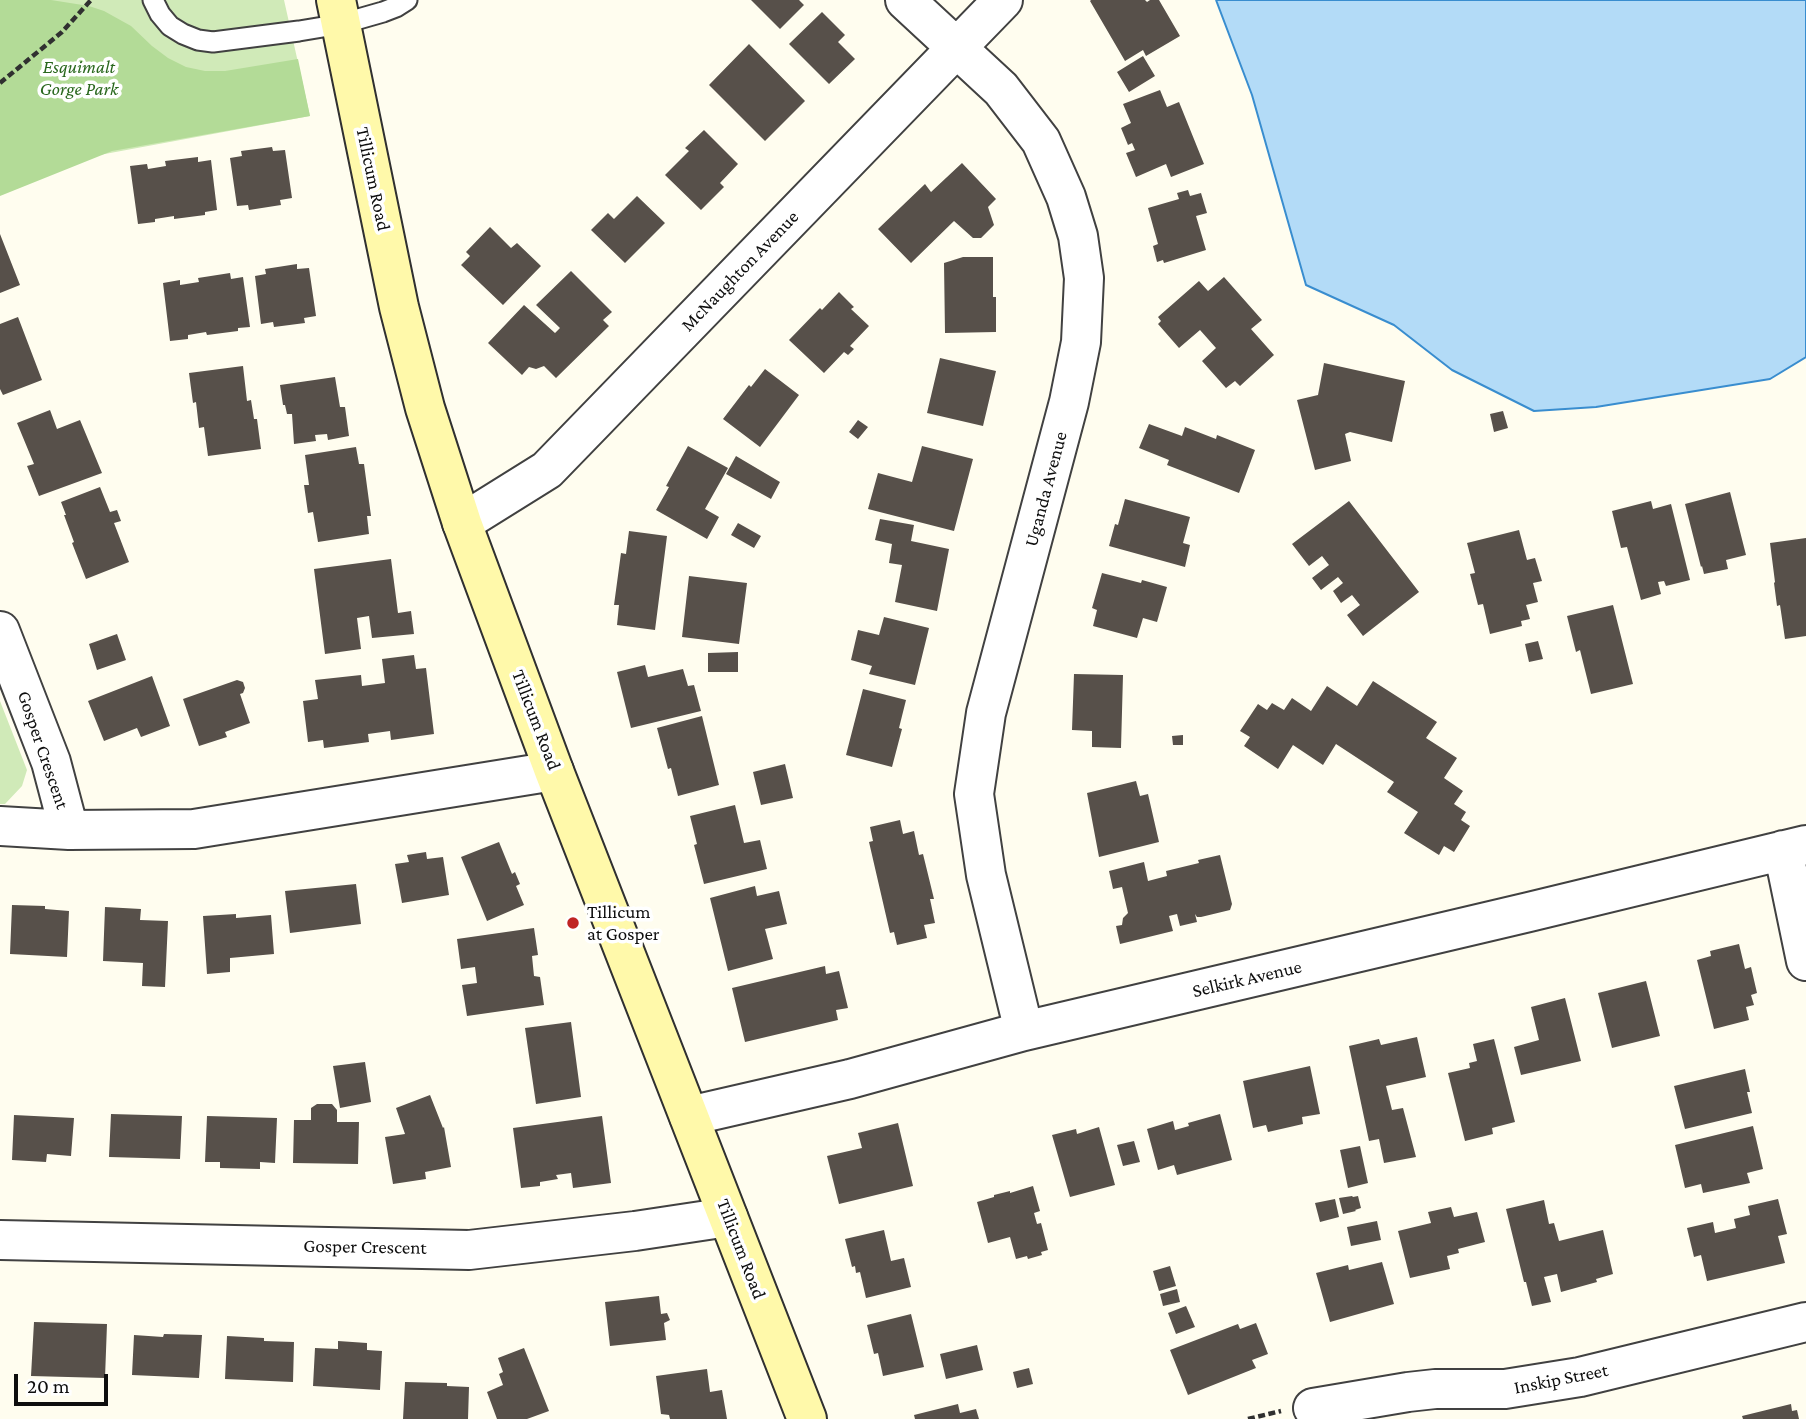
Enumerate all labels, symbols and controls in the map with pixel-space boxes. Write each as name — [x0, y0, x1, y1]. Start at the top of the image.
park label: Esquimalt Gorge Park — [40, 56, 118, 100]
street label: Tillicum Road — [351, 125, 395, 233]
street label: McNaughton Avenue — [676, 206, 804, 336]
street label: Uganda Avenue — [1020, 429, 1072, 549]
street label: Tillicum Road — [506, 667, 566, 773]
street label: Gosper Crescent — [12, 688, 74, 812]
place label: Tillicum at Gosper — [587, 901, 660, 945]
marker: Tillicum at Gosper — [565, 915, 581, 931]
street label: Selkirk Avenue — [1190, 955, 1304, 1003]
street label: Tillicum Road — [711, 1196, 771, 1302]
street label: Gosper Crescent — [303, 1235, 427, 1259]
street label: Inskip Street — [1512, 1359, 1610, 1399]
scale bar — [18, 1360, 112, 1404]
text: 20 m — [27, 1374, 70, 1398]

